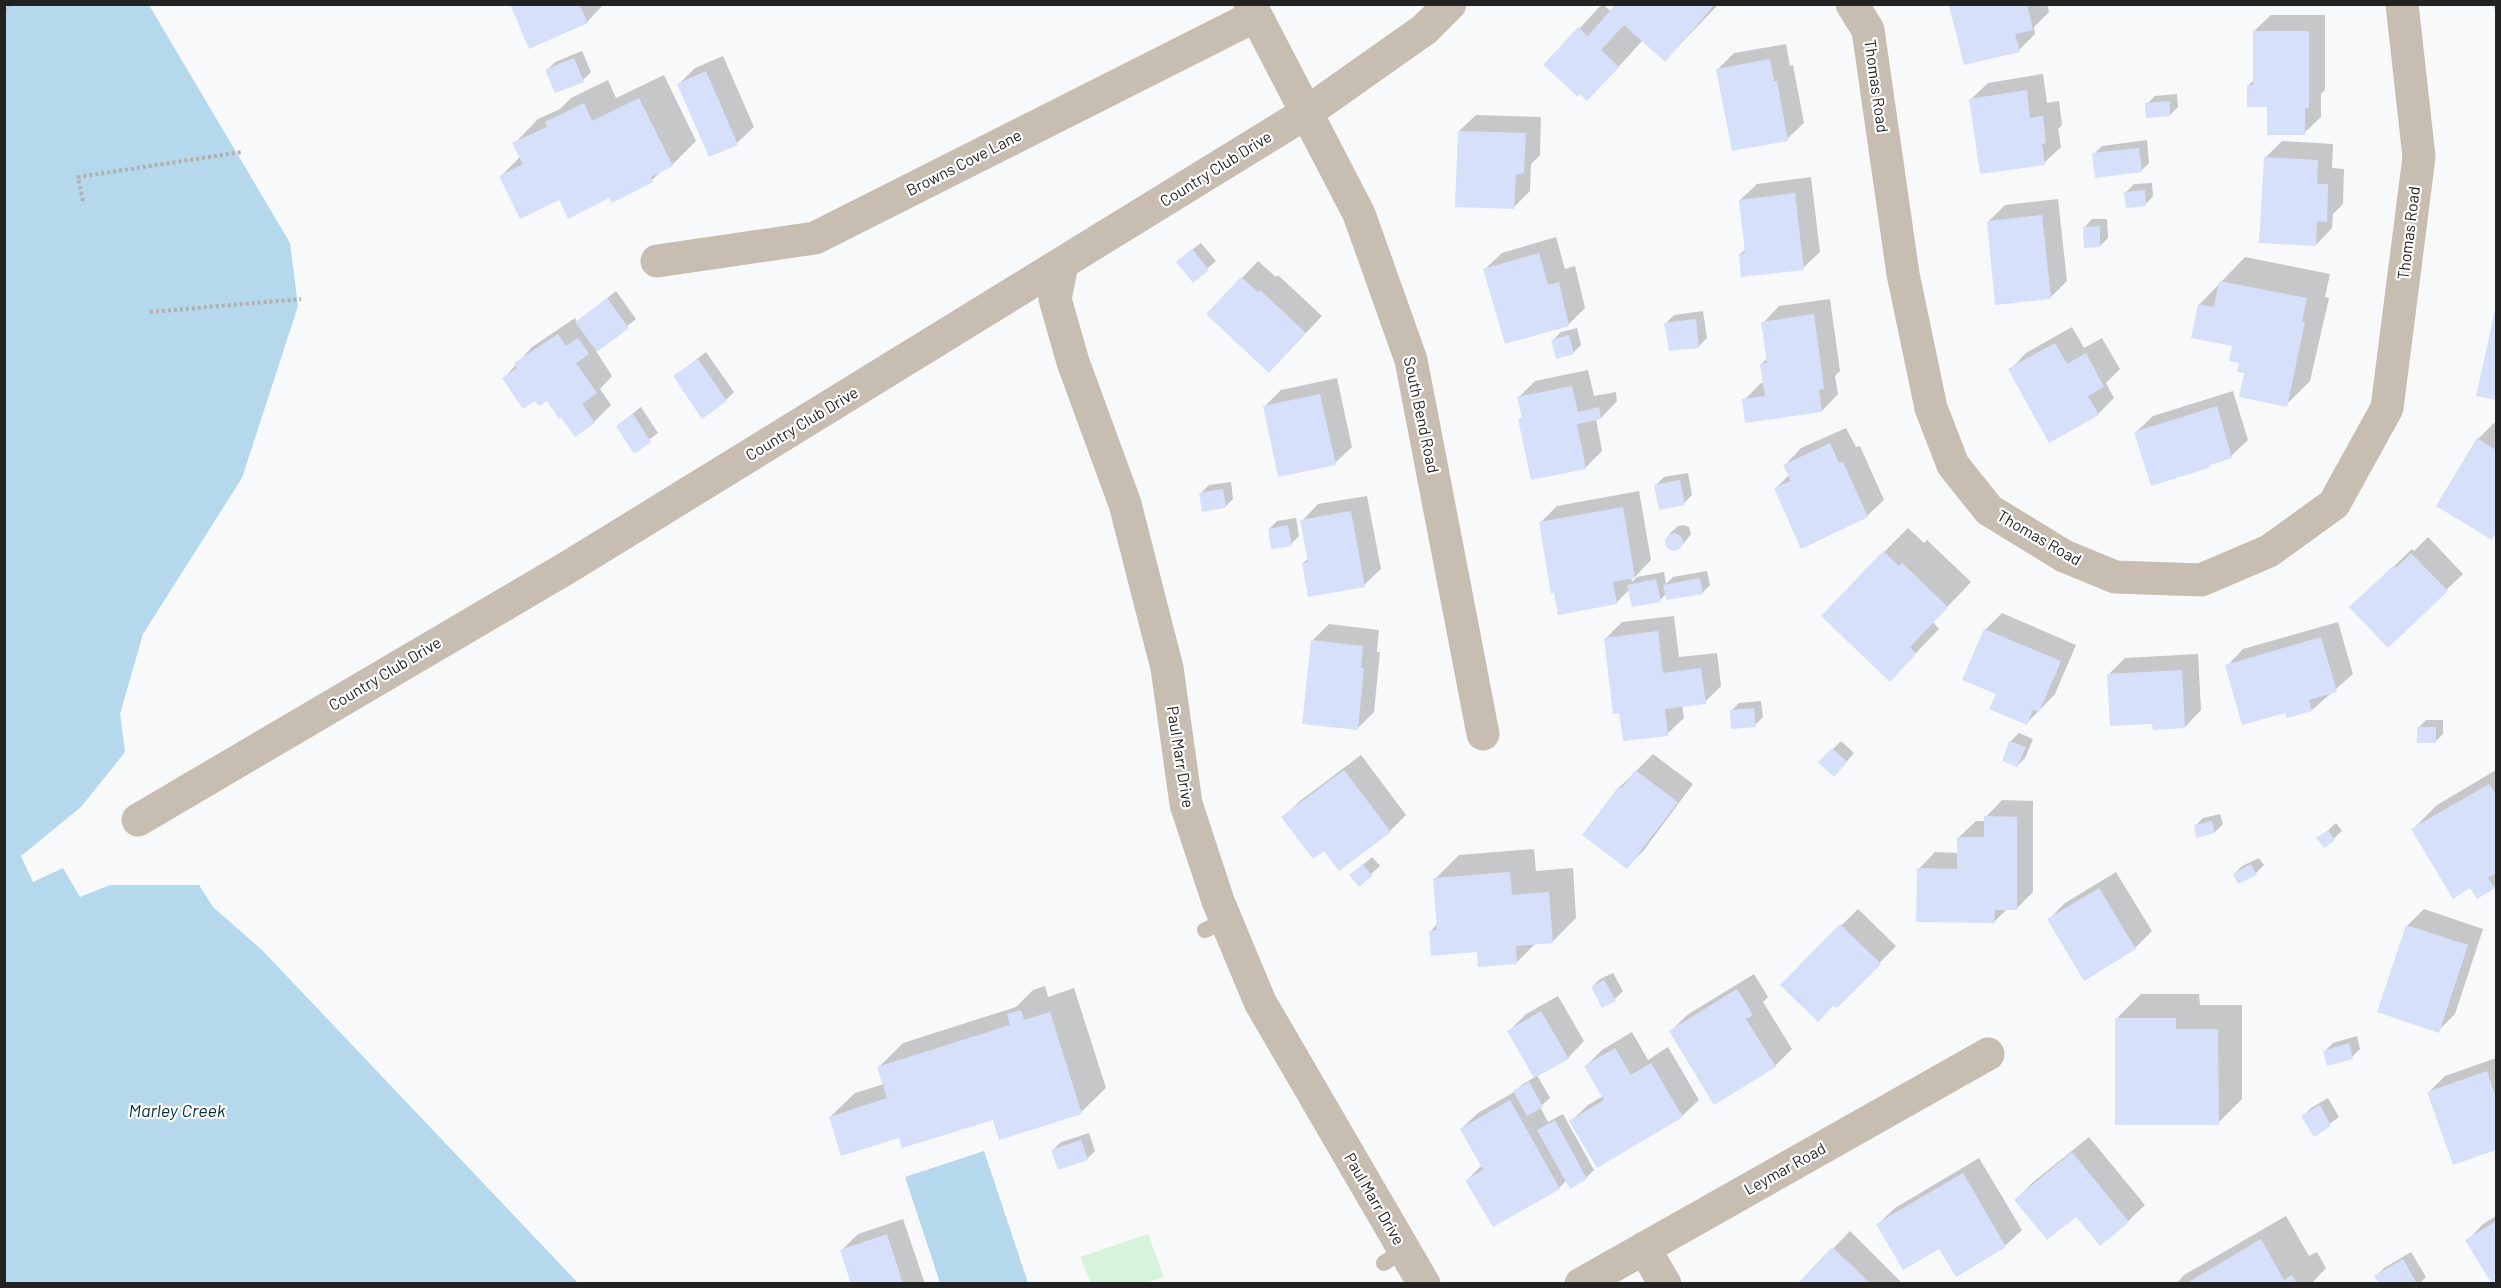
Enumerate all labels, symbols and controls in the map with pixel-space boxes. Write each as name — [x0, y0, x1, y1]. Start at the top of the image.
street label: Thomas Road — [1860, 38, 1892, 134]
street label: Browns Cove Lane — [903, 126, 1025, 200]
street label: Country Club Drive — [1157, 127, 1275, 211]
street label: Thomas Road — [2394, 185, 2424, 281]
street label: South Bend Road — [1399, 355, 1443, 475]
street label: Country Club Drive — [742, 383, 862, 465]
street label: Thomas Road — [1993, 506, 2085, 570]
street label: Country Club Drive — [325, 633, 445, 715]
street label: Paul Marr Drive — [1162, 705, 1198, 809]
water label: Marley Creek — [128, 1100, 226, 1122]
street label: Leymar Road — [1741, 1139, 1829, 1199]
street label: Paul Marr Drive — [1340, 1150, 1408, 1248]

